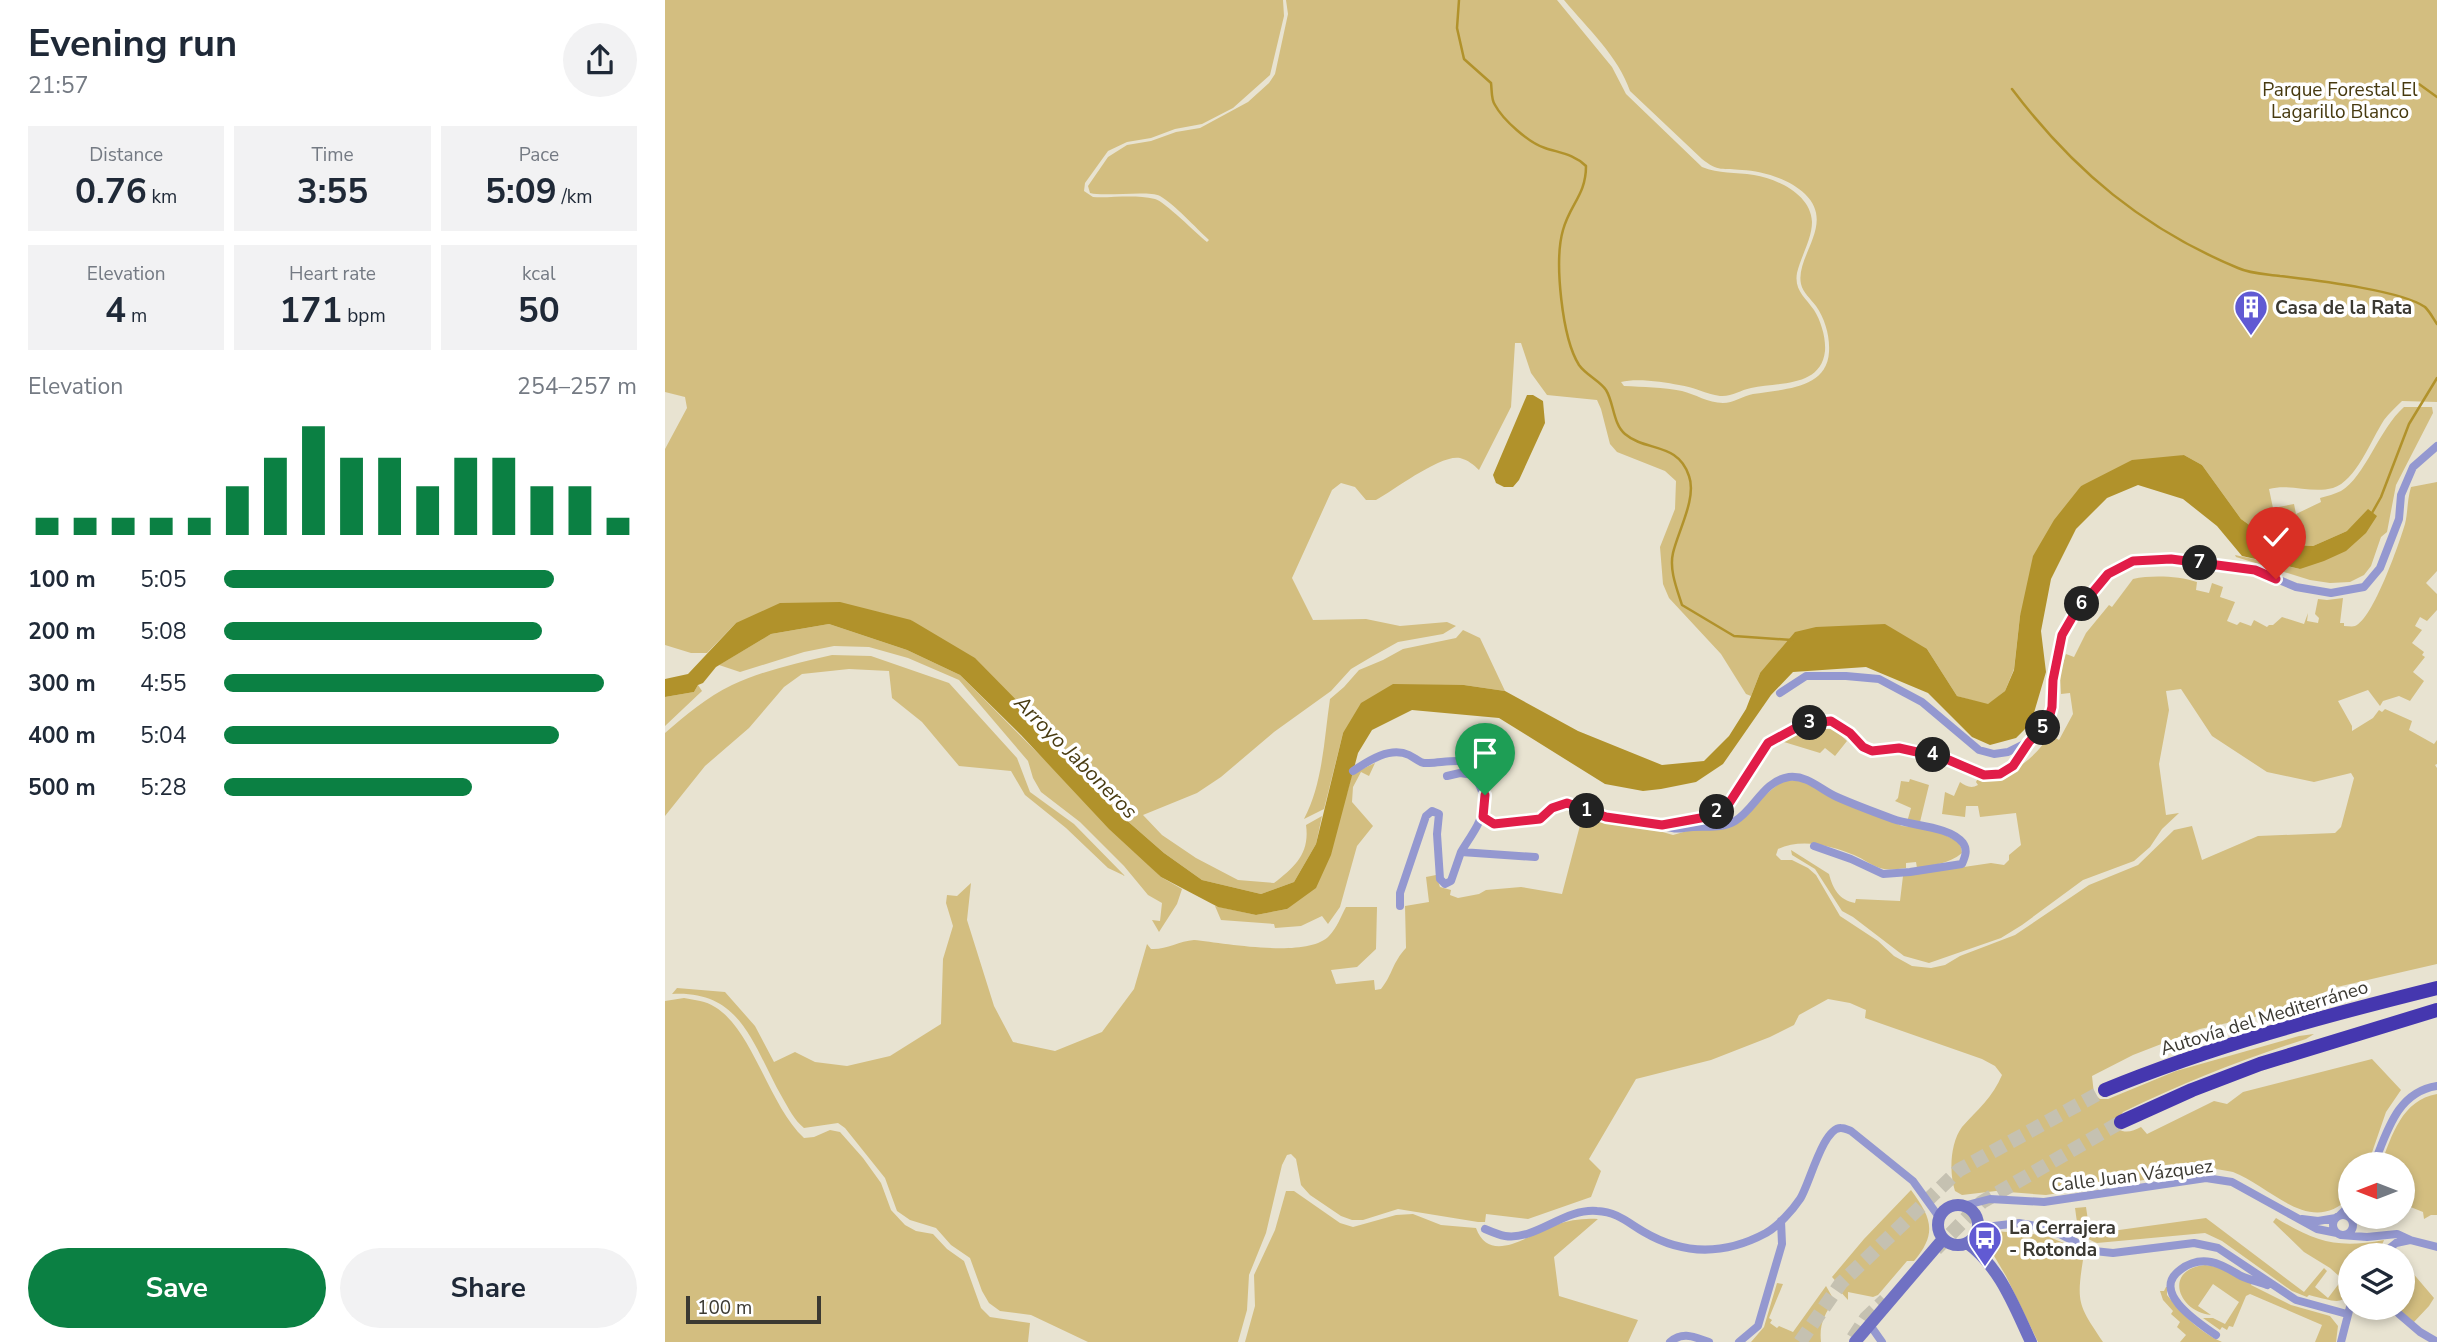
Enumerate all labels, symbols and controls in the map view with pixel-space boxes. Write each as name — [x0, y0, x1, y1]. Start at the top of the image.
text: Evening run — [28, 18, 237, 69]
button: share — [563, 23, 637, 97]
text: 21:57 — [28, 70, 88, 101]
park label: Parque Forestal El Lagarillo Blanco — [2262, 77, 2418, 125]
text: Distance — [89, 142, 163, 168]
text: Time — [311, 142, 354, 168]
text: Pace — [519, 142, 559, 168]
text: 0.76 — [75, 168, 147, 215]
text: 3:55 — [297, 168, 368, 215]
text: 5:09 — [485, 168, 557, 215]
text: km — [147, 184, 177, 210]
text: /km — [557, 184, 593, 210]
text: Elevation — [87, 261, 166, 287]
text: Heart rate — [289, 261, 376, 287]
text: kcal — [522, 261, 556, 287]
text: 4 — [105, 287, 126, 334]
text: 171 — [279, 287, 342, 334]
text: 50 — [518, 287, 560, 334]
building icon: Casa de la Rata — [2232, 288, 2270, 337]
place label: Casa de la Rata — [2275, 295, 2412, 321]
text: m — [126, 303, 147, 329]
text: bpm — [342, 303, 386, 329]
text: Elevation — [28, 371, 123, 402]
text: 254–257 m — [517, 371, 637, 402]
pin — [2246, 507, 2306, 579]
icon: check — [2257, 518, 2295, 556]
pin: 7 — [2183, 546, 2217, 580]
text: 7 — [2194, 549, 2205, 575]
text: 100 m — [28, 564, 96, 595]
text: 5:05 — [140, 564, 187, 595]
pin: 6 — [2065, 586, 2099, 622]
text: 6 — [2076, 590, 2087, 616]
text: 200 m — [28, 616, 96, 647]
text: 5:08 — [140, 616, 187, 647]
text: 300 m — [28, 668, 96, 699]
text: 4:55 — [140, 668, 187, 699]
water label: Arroyo Jaboneros — [1008, 689, 1144, 825]
pin: 3 — [1793, 706, 1827, 740]
text: 3 — [1804, 709, 1815, 735]
pin: 5 — [2025, 710, 2061, 746]
text: 5 — [2037, 714, 2048, 740]
text: 400 m — [28, 720, 96, 751]
text: 5:04 — [140, 720, 187, 751]
pin — [1455, 723, 1515, 795]
icon: arrive — [1466, 734, 1504, 772]
pin: 4 — [1915, 738, 1951, 772]
text: 4 — [1927, 741, 1938, 767]
text: 500 m — [28, 772, 96, 803]
text: 5:28 — [140, 772, 187, 803]
pin: 1 — [1569, 794, 1605, 828]
pin: 2 — [1699, 794, 1735, 830]
text: 1 — [1581, 797, 1592, 823]
text: 2 — [1711, 798, 1722, 824]
street label: Autovía del Mediterráneo — [2157, 974, 2371, 1062]
north arrow — [2338, 1152, 2415, 1228]
map controls — [2338, 1152, 2415, 1320]
street label: Calle Juan Vázquez — [2050, 1153, 2215, 1199]
place label: La Cerrajera - Rotonda — [2009, 1215, 2116, 1263]
bus stop icon: La Cerrajera - Rotonda — [1966, 1219, 2004, 1268]
button: layers — [2338, 1243, 2415, 1320]
button: Save — [28, 1248, 326, 1328]
button: Share — [340, 1248, 637, 1328]
scale bar — [686, 1293, 821, 1325]
text: 100 m — [697, 1295, 752, 1321]

